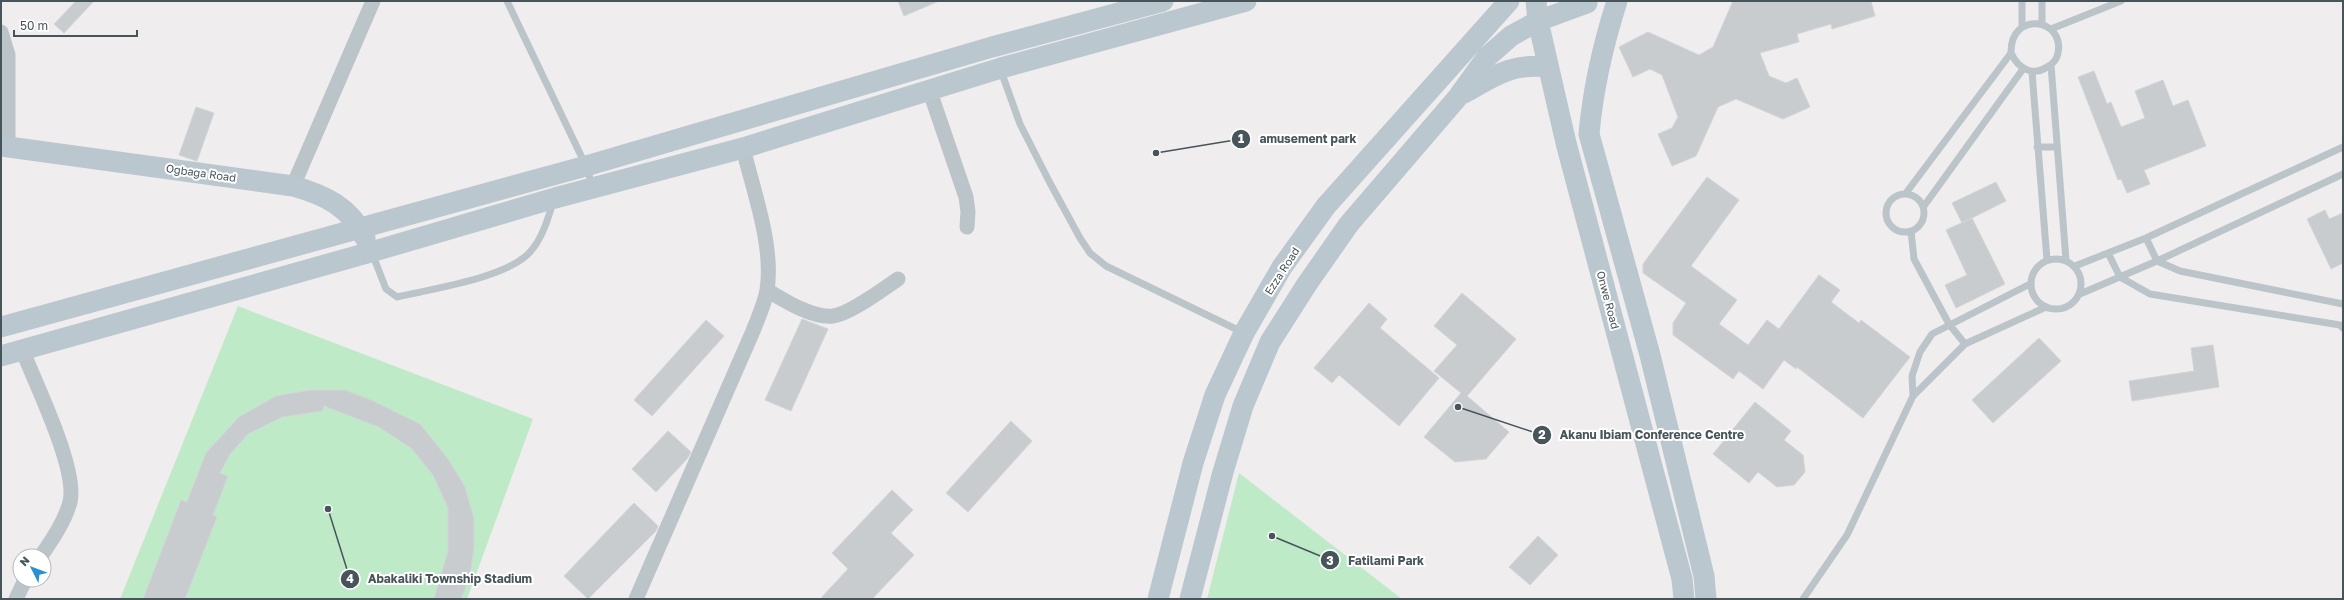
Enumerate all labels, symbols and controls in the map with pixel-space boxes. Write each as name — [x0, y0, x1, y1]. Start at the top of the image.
scale bar — [14, 12, 137, 38]
text: 50 m — [20, 18, 48, 33]
callout: amusement park — [1231, 127, 1364, 151]
text: 1 — [1238, 131, 1244, 146]
text: amusement park — [1259, 131, 1357, 146]
street label: Ogbaga Road — [165, 161, 237, 184]
street label: Ezza Road — [1261, 245, 1302, 297]
street label: Onwe Road — [1594, 269, 1622, 330]
callout: Akanu Ibiam Conference Centre — [1532, 423, 1752, 447]
text: 2 — [1538, 427, 1546, 442]
text: Akanu Ibiam Conference Centre — [1560, 427, 1744, 442]
north arrow — [12, 548, 52, 588]
callout: Fatilami Park — [1320, 548, 1432, 572]
text: 3 — [1326, 553, 1334, 568]
text: Fatilami Park — [1348, 553, 1424, 568]
text: N — [17, 554, 32, 568]
callout: Abakaliki Township Stadium — [340, 567, 540, 591]
text: 4 — [346, 571, 354, 586]
text: Abakaliki Township Stadium — [368, 571, 532, 586]

